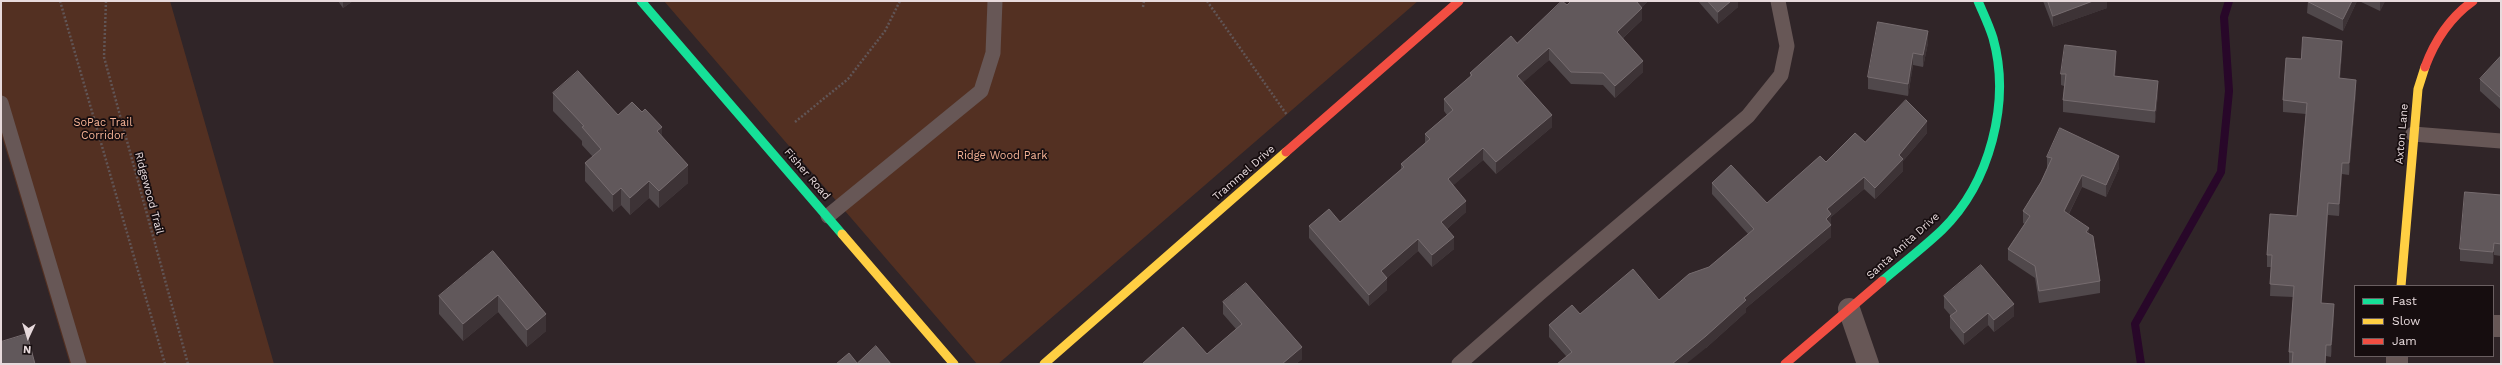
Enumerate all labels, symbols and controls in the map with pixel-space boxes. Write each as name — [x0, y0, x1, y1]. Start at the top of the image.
street label: Axton Lane — [2393, 103, 2411, 165]
park label: SoPac Trail Corridor — [73, 116, 133, 142]
street label: Trammel Drive — [1210, 142, 1278, 204]
street label: Fisher Road — [781, 146, 833, 202]
park label: Ridge Wood Park — [957, 149, 1047, 163]
street label: Ridgewood Trail — [132, 150, 166, 236]
street label: Santa Anita Drive — [1864, 210, 1942, 282]
legend — [2354, 285, 2494, 357]
text: Fast — [2392, 294, 2417, 308]
text: Slow — [2392, 314, 2420, 328]
north arrow — [8, 317, 48, 357]
text: Jam — [2392, 334, 2417, 348]
text: N — [23, 343, 32, 356]

